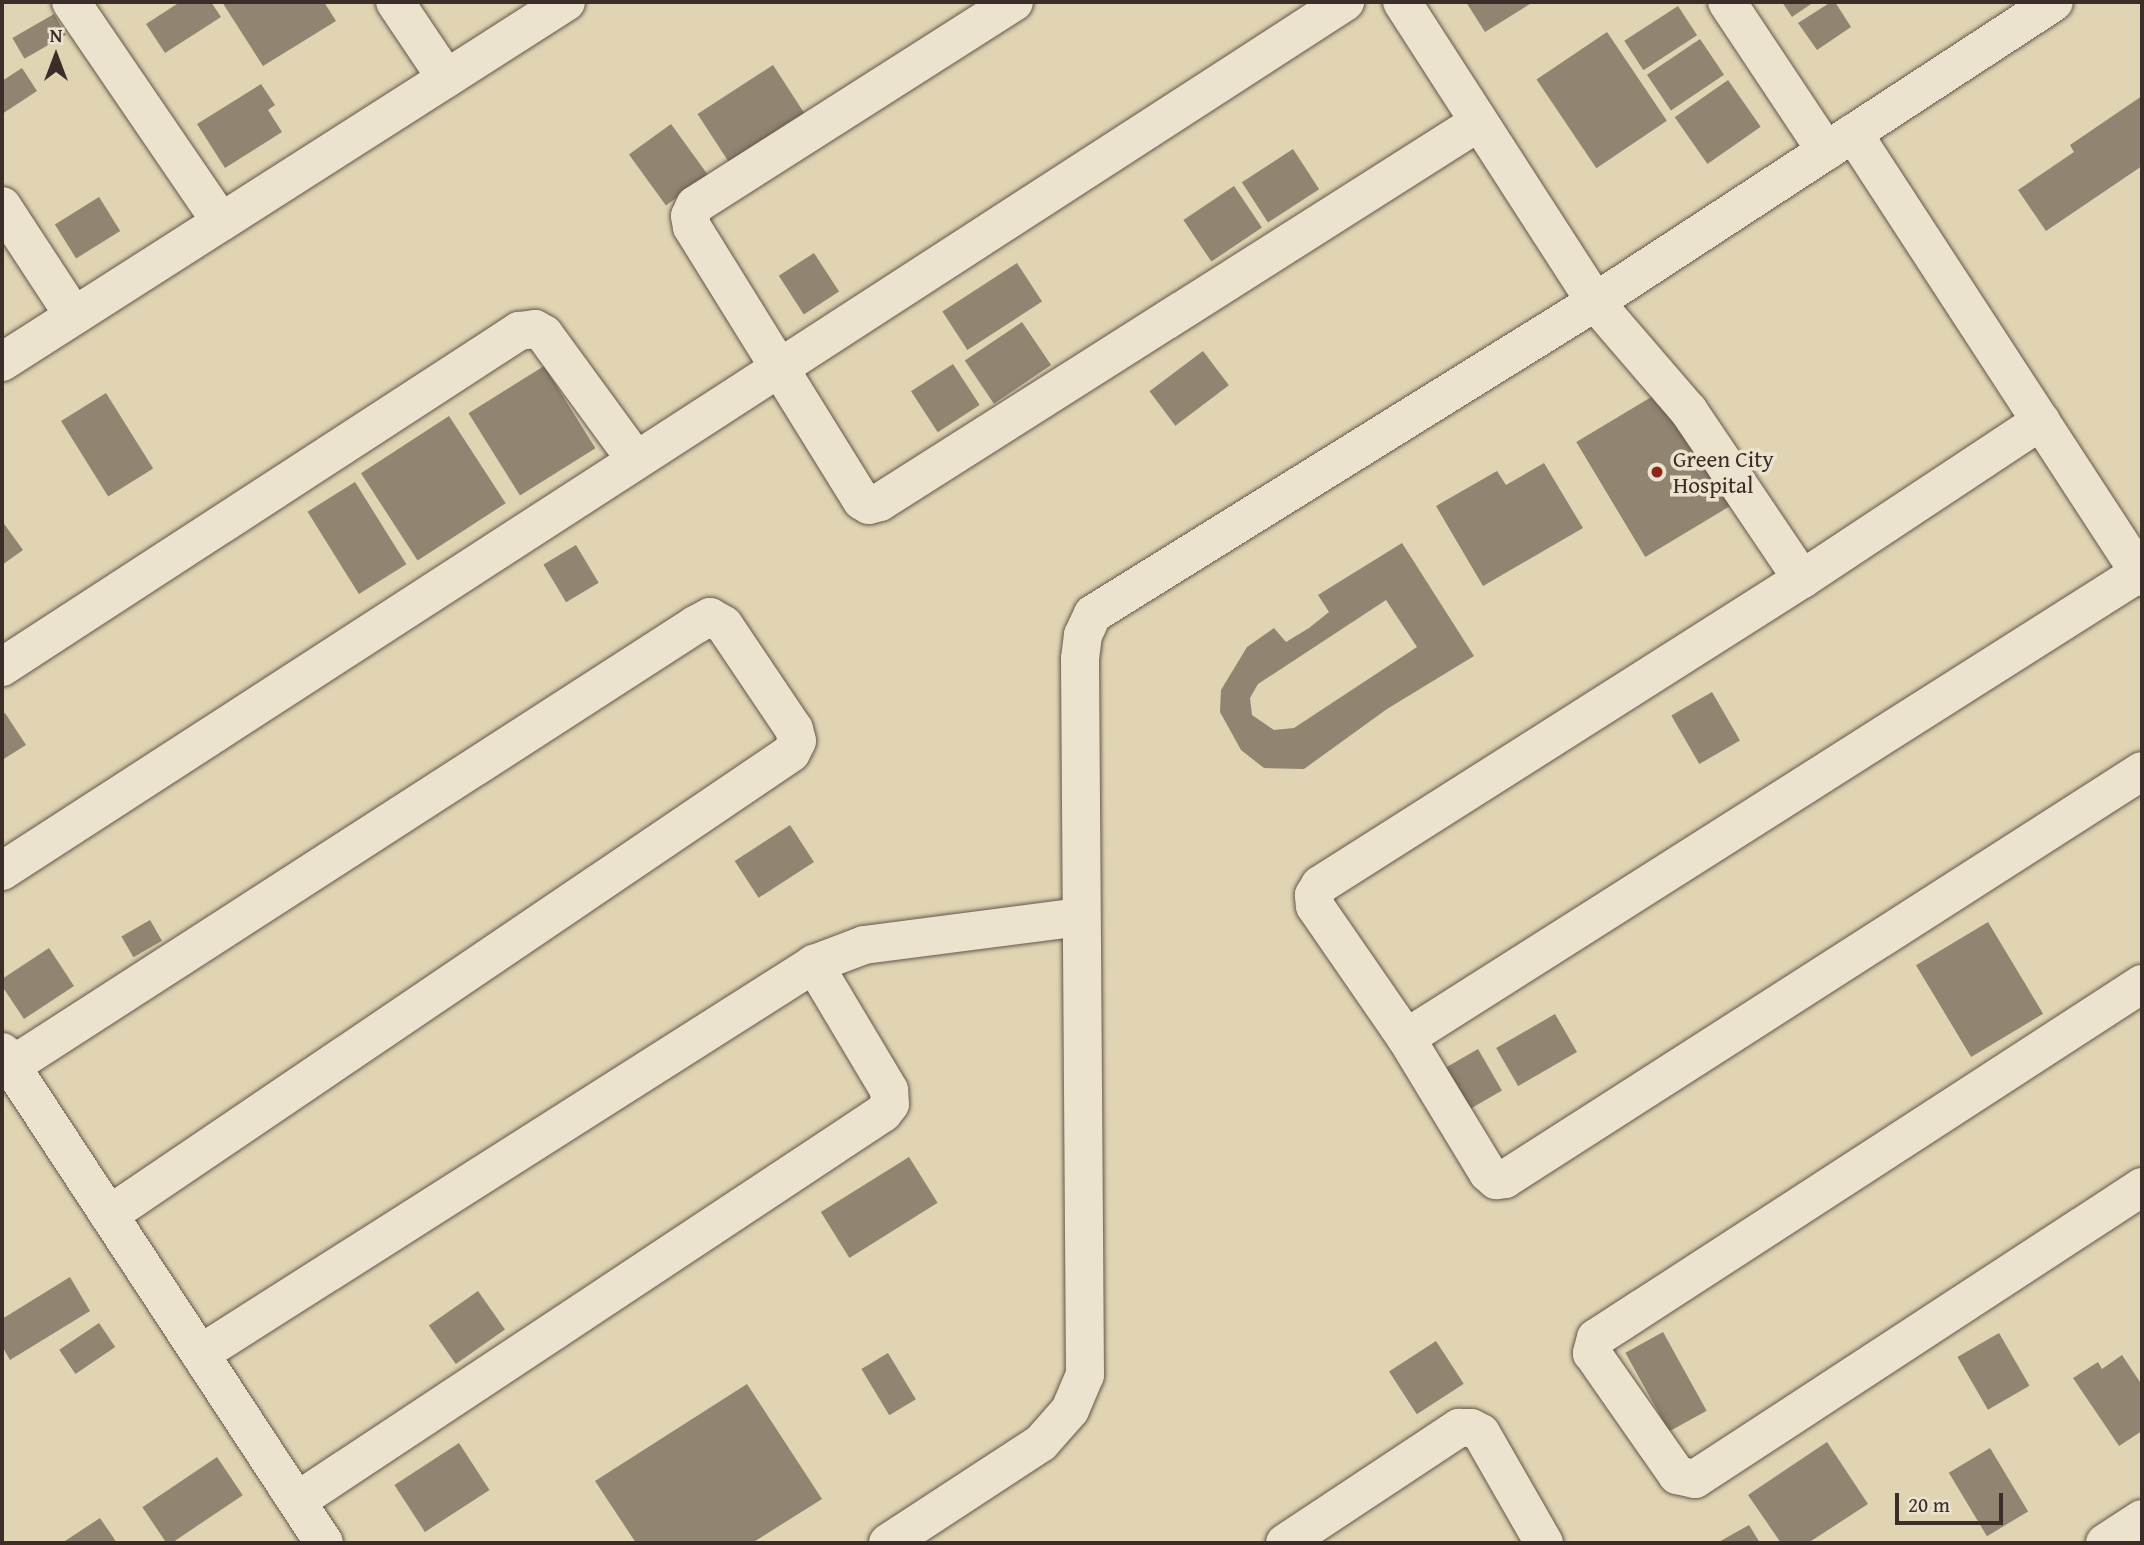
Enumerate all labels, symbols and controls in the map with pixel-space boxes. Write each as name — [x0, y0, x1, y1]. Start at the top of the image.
north arrow — [21, 21, 91, 91]
text: N — [50, 21, 62, 49]
place label: Green City Hospital — [1673, 445, 1774, 499]
marker: Green City Hospital — [1647, 462, 1667, 482]
scale bar — [1899, 1478, 2008, 1522]
text: 20 m — [1908, 1489, 1950, 1520]

